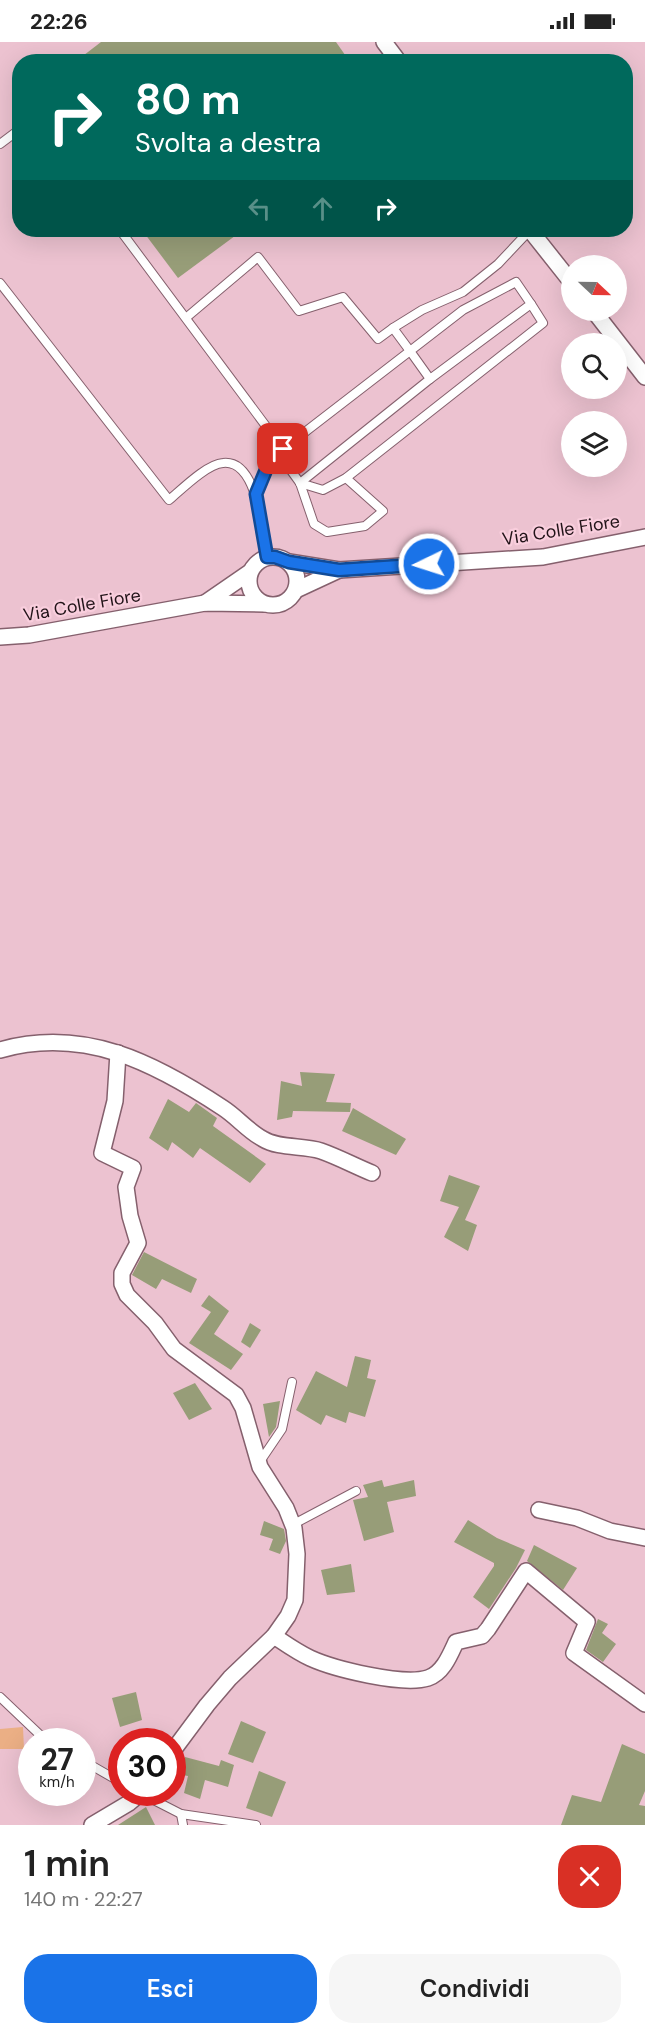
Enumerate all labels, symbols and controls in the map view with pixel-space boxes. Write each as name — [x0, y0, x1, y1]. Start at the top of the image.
text: 22:26 — [30, 7, 88, 36]
text: 80 m — [135, 72, 241, 127]
icon: right — [36, 78, 114, 156]
text: Svolta a destra — [135, 125, 321, 160]
icon: left — [243, 192, 276, 225]
icon: ahead — [306, 192, 339, 225]
icon: right — [369, 192, 402, 225]
north arrow — [561, 255, 627, 321]
map controls — [561, 255, 627, 477]
button: search — [561, 333, 627, 399]
button: layers — [561, 411, 627, 477]
pin — [257, 423, 308, 474]
icon: arrive — [266, 432, 299, 465]
street label: Via Colle Fiore — [500, 509, 622, 551]
position arrow — [397, 532, 461, 596]
street label: Via Colle Fiore — [21, 583, 143, 627]
speed limit sign: 30 — [108, 1728, 186, 1806]
text: 27 — [40, 1740, 74, 1779]
text: km/h — [39, 1772, 75, 1792]
text: 1 min — [24, 1840, 110, 1887]
button: close — [558, 1845, 621, 1908]
text: 140 m · 22:27 — [24, 1886, 143, 1912]
button: Esci — [24, 1954, 317, 2023]
button: Condividi — [329, 1954, 621, 2023]

